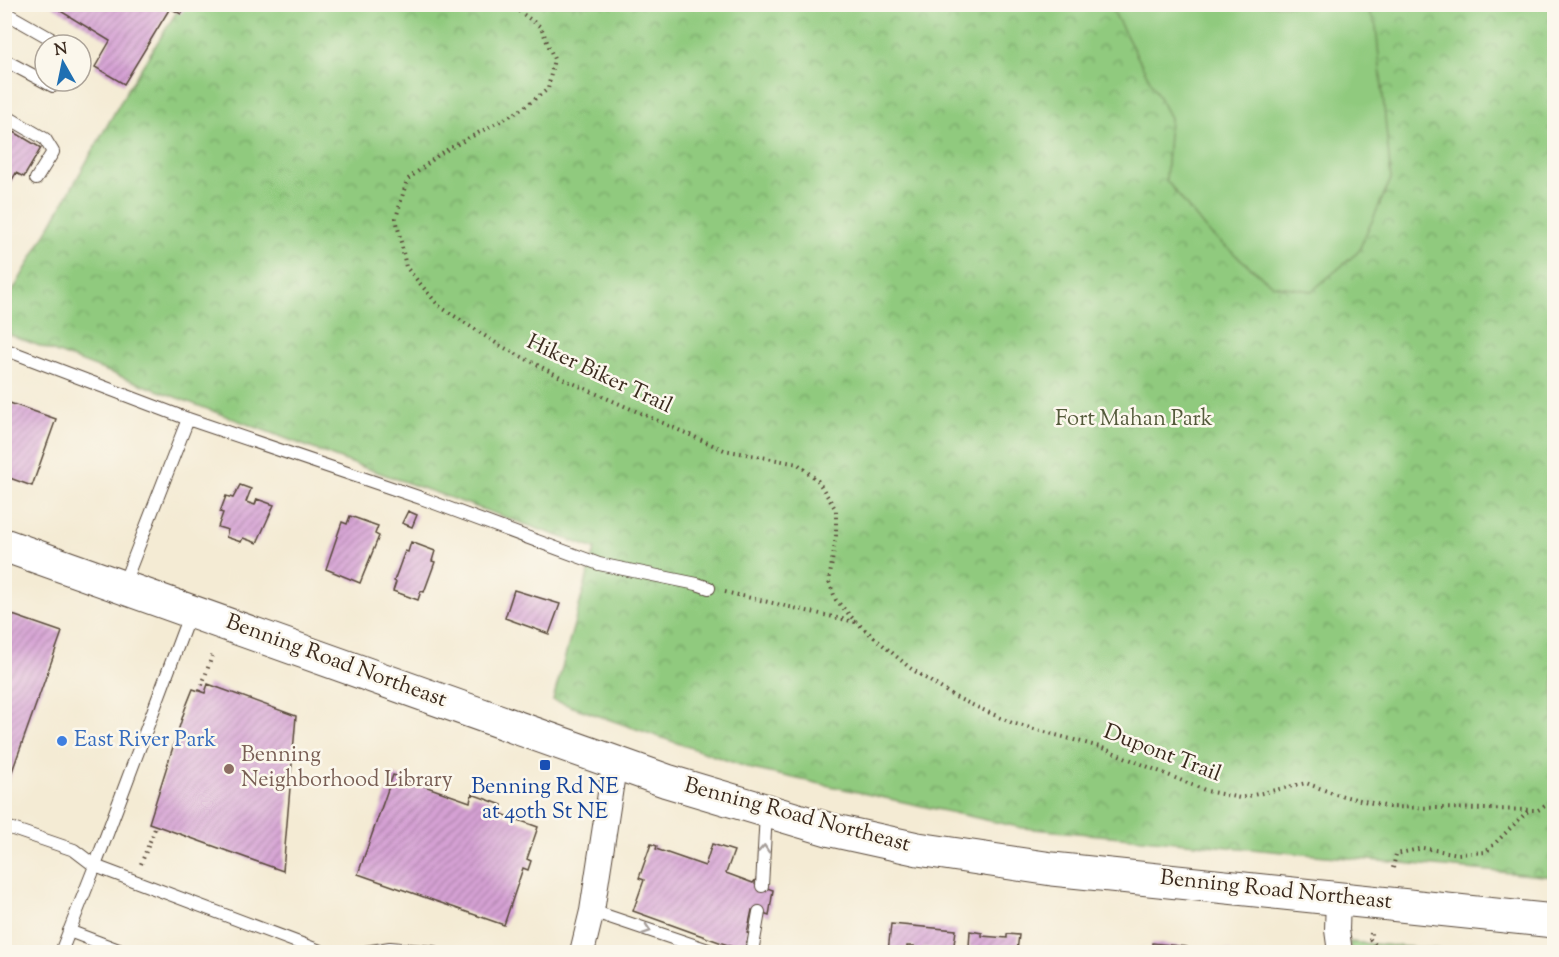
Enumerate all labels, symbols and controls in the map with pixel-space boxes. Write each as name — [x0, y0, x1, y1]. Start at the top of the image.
north arrow — [33, 33, 93, 93]
text: N — [53, 38, 69, 63]
street label: Hiker Biker Trail — [521, 327, 677, 423]
park label: Fort Mahan Park — [1055, 404, 1213, 436]
street label: Benning Road Northeast — [221, 607, 451, 717]
street label: Dupont Trail — [1099, 717, 1225, 791]
place label: East River Park — [74, 725, 216, 757]
marker: East River Park — [55, 734, 69, 748]
place label: Benning Neighborhood Library — [241, 740, 453, 797]
marker: Benning Rd NE at 40th St NE — [538, 758, 552, 772]
marker: Benning Neighborhood Library — [222, 762, 236, 776]
street label: Benning Road Northeast — [680, 770, 914, 862]
place label: Benning Rd NE at 40th St NE — [471, 772, 619, 829]
one-way arrow — [758, 845, 771, 854]
street label: Benning Road Northeast — [1158, 863, 1394, 919]
one-way arrow — [641, 922, 652, 935]

